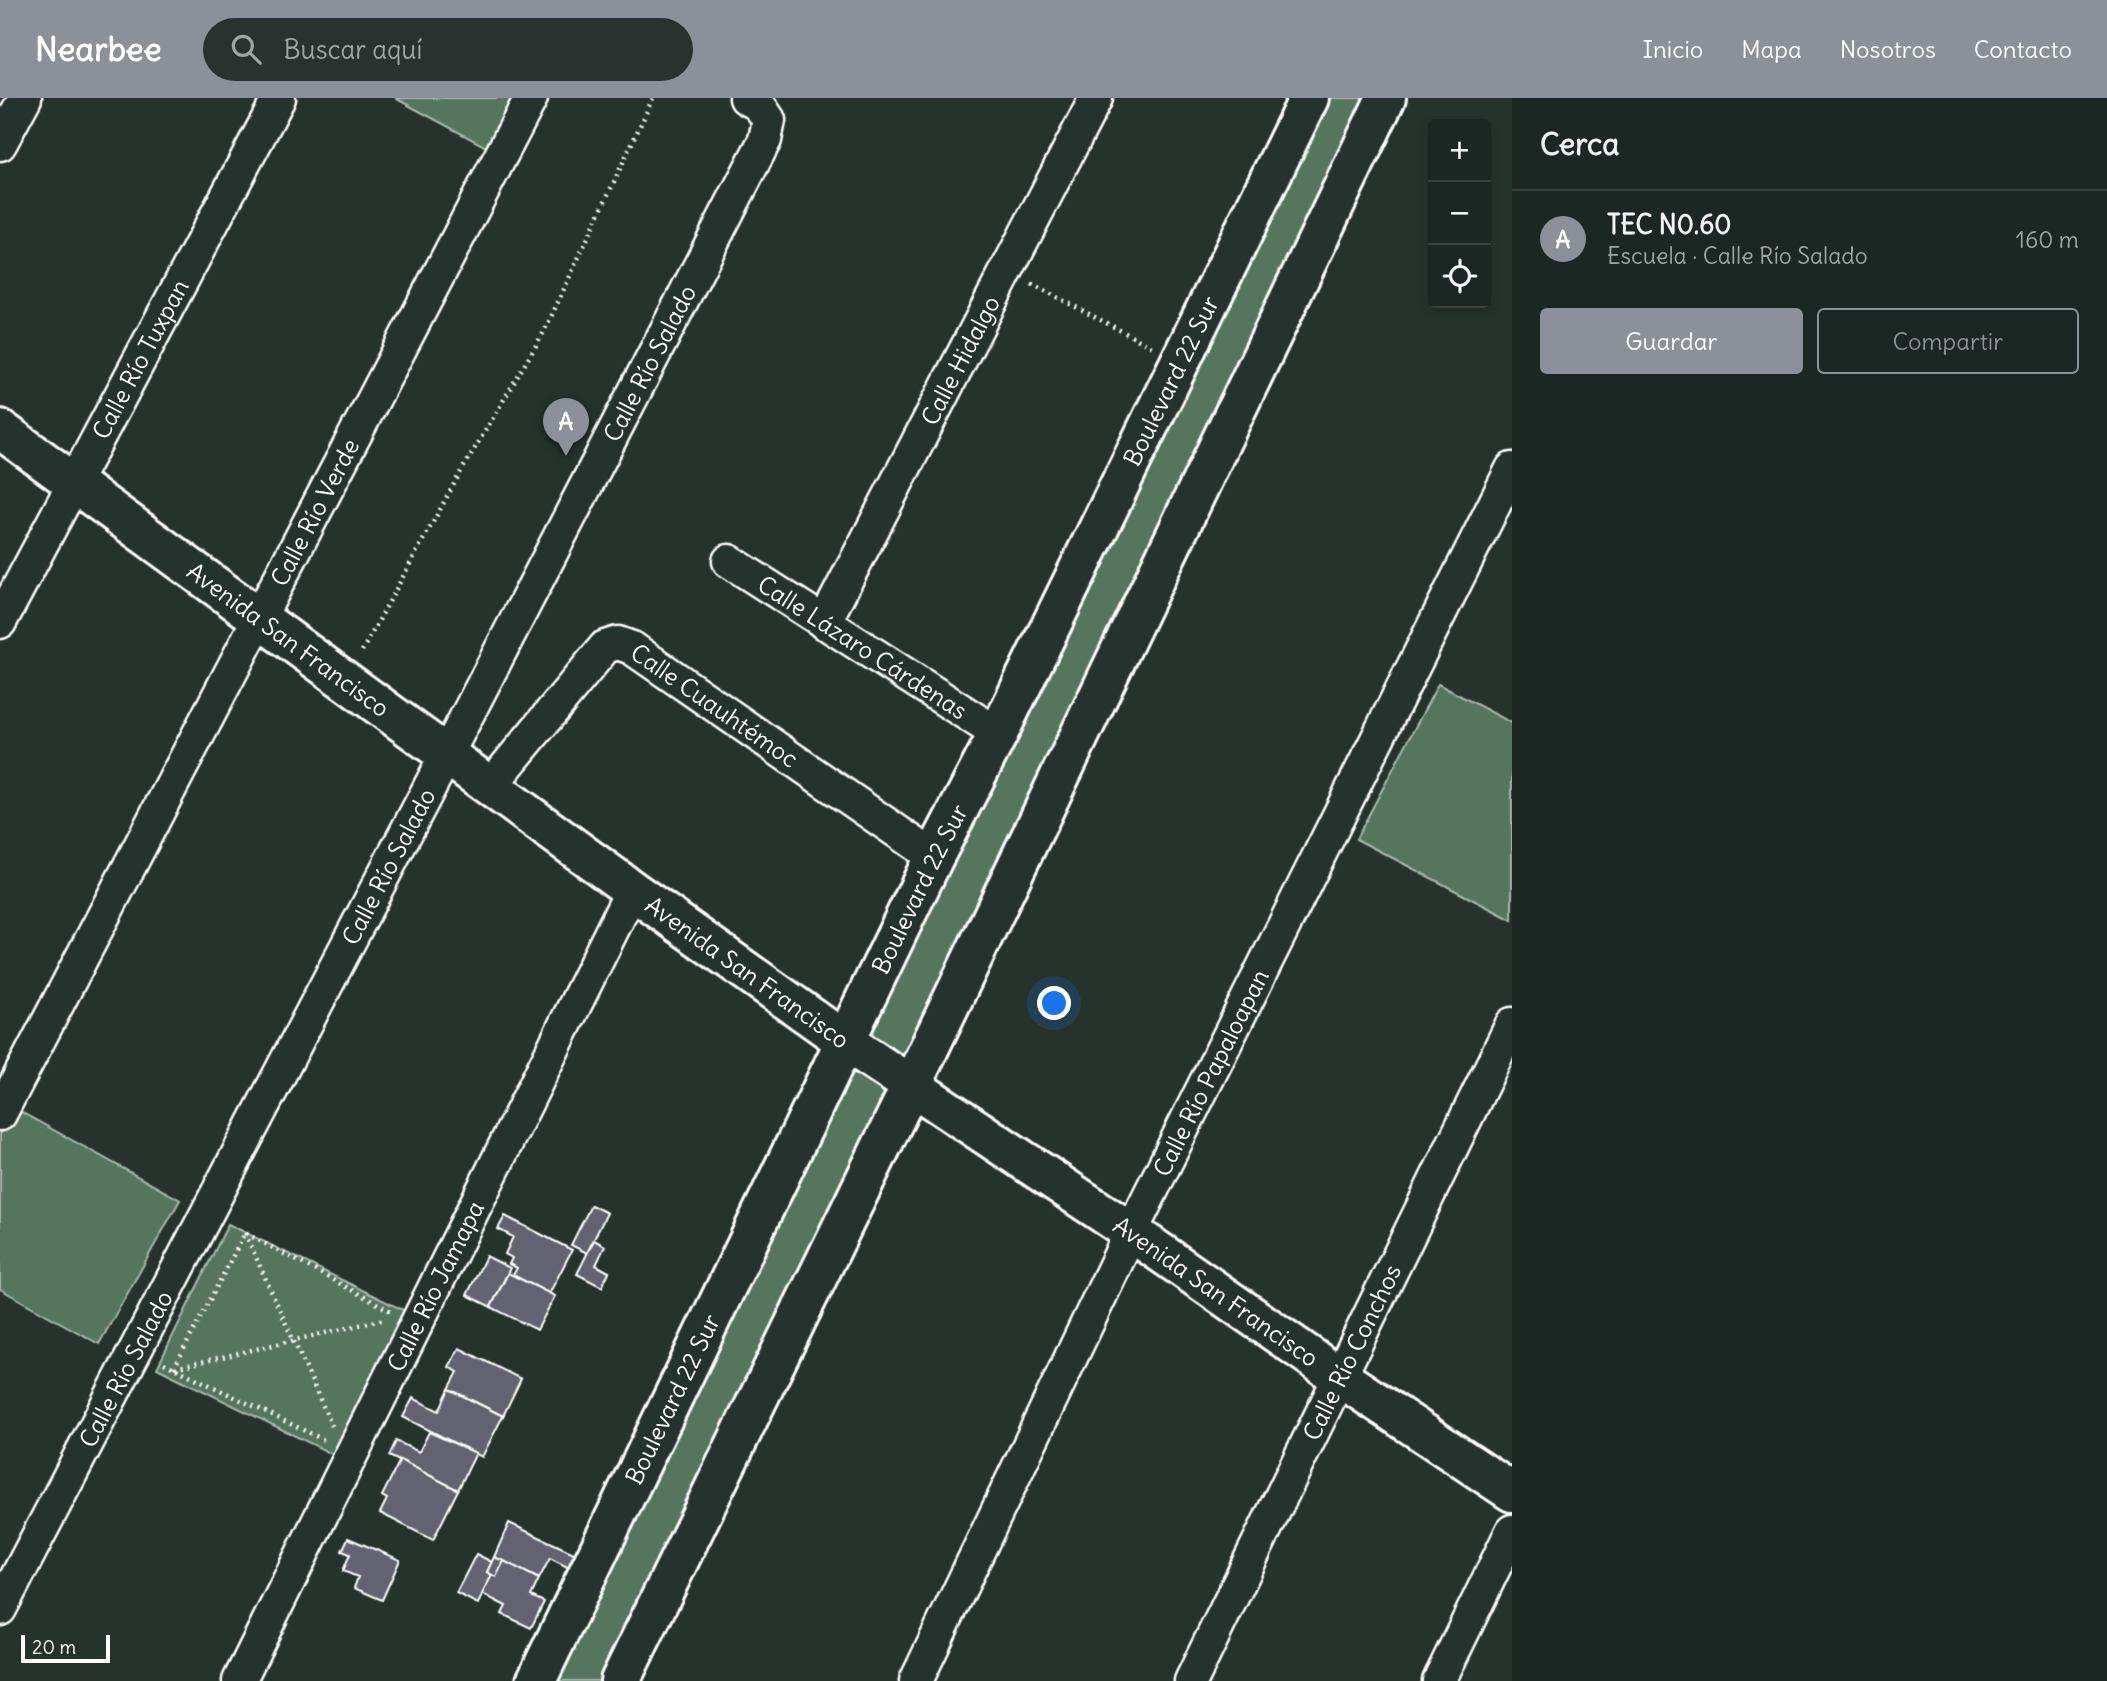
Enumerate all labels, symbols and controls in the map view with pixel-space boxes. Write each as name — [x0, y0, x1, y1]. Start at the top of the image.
search box — [203, 18, 693, 81]
text: Nearbee — [35, 28, 161, 70]
icon: search — [227, 30, 265, 68]
text: Buscar aquí — [283, 33, 422, 66]
text: Inicio — [1643, 34, 1703, 64]
text: Mapa — [1741, 34, 1802, 64]
text: Nosotros — [1840, 34, 1936, 64]
text: Contacto — [1974, 34, 2072, 64]
map controls — [1428, 119, 1491, 308]
button: + — [1428, 119, 1491, 182]
text: Cerca — [1540, 125, 1619, 163]
button: − — [1428, 182, 1491, 245]
text: TEC N0.60 — [1607, 208, 1731, 241]
text: A — [1556, 225, 1570, 254]
text: 160 m — [2016, 225, 2079, 254]
text: Escuela · Calle Río Salado — [1607, 241, 1868, 270]
button: locate — [1428, 245, 1491, 308]
street label: Calle Río Tuxpan — [85, 274, 195, 444]
street label: Calle Río Salado — [596, 280, 702, 447]
street label: Calle Hidalgo — [914, 290, 1006, 430]
street label: Boulevard 22 Sur — [1117, 291, 1225, 471]
button: Guardar — [1540, 308, 1803, 374]
button: Compartir — [1817, 308, 2079, 374]
pin: A — [543, 398, 589, 456]
street label: Calle Río Verde — [264, 433, 365, 591]
street label: Avenida San Francisco — [181, 556, 395, 723]
street label: Calle Lázaro Cárdenas — [752, 569, 973, 725]
street label: Calle Cuauhtémoc — [625, 637, 804, 774]
street label: Calle Río Salado — [335, 783, 441, 950]
street label: Boulevard 22 Sur — [865, 799, 974, 979]
street label: Avenida San Francisco — [640, 889, 855, 1055]
street label: Calle Río Papaloapan — [1146, 964, 1275, 1181]
your location — [1037, 986, 1071, 1020]
street label: Calle Río Jamapa — [380, 1196, 490, 1376]
street label: Avenida San Francisco — [1108, 1210, 1325, 1373]
street label: Calle Río Conchos — [1296, 1259, 1407, 1445]
street label: Calle Río Salado — [72, 1286, 179, 1452]
street label: Boulevard 22 Sur — [618, 1309, 726, 1489]
scale bar — [21, 1632, 110, 1664]
text: 20 m — [32, 1635, 76, 1659]

